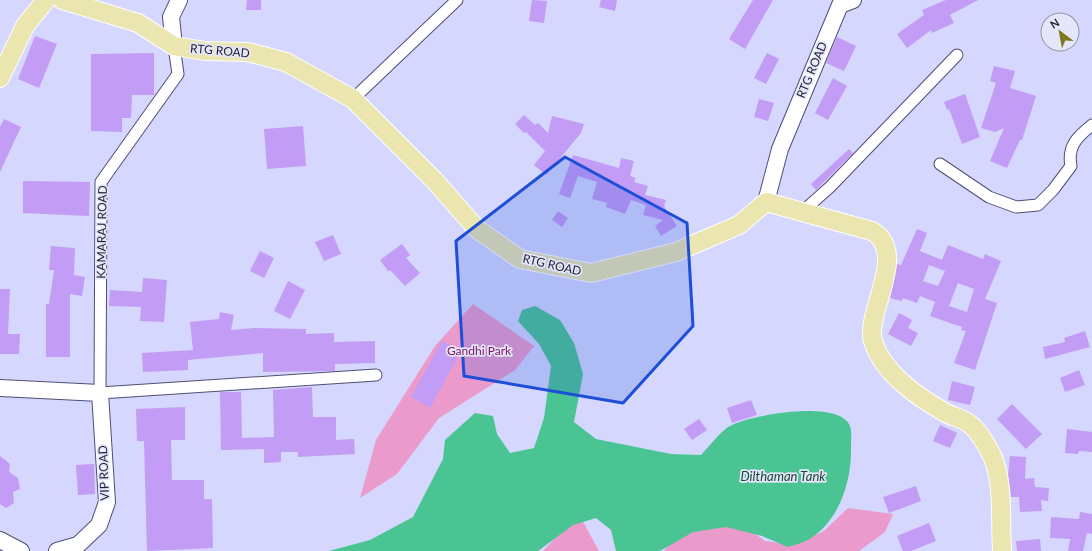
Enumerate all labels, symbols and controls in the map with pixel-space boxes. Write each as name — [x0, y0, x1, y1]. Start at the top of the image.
north arrow — [1040, 12, 1080, 52]
text: N — [1047, 15, 1061, 31]
street label: RTG ROAD — [793, 39, 830, 100]
street label: RTG ROAD — [190, 40, 251, 61]
street label: KAMARAJ ROAD — [93, 185, 110, 279]
street label: RTG ROAD — [521, 250, 583, 279]
park label: Gandhi Park — [447, 343, 512, 358]
street label: VIP ROAD — [95, 445, 112, 501]
water label: Dilthaman Tank — [741, 468, 826, 484]

